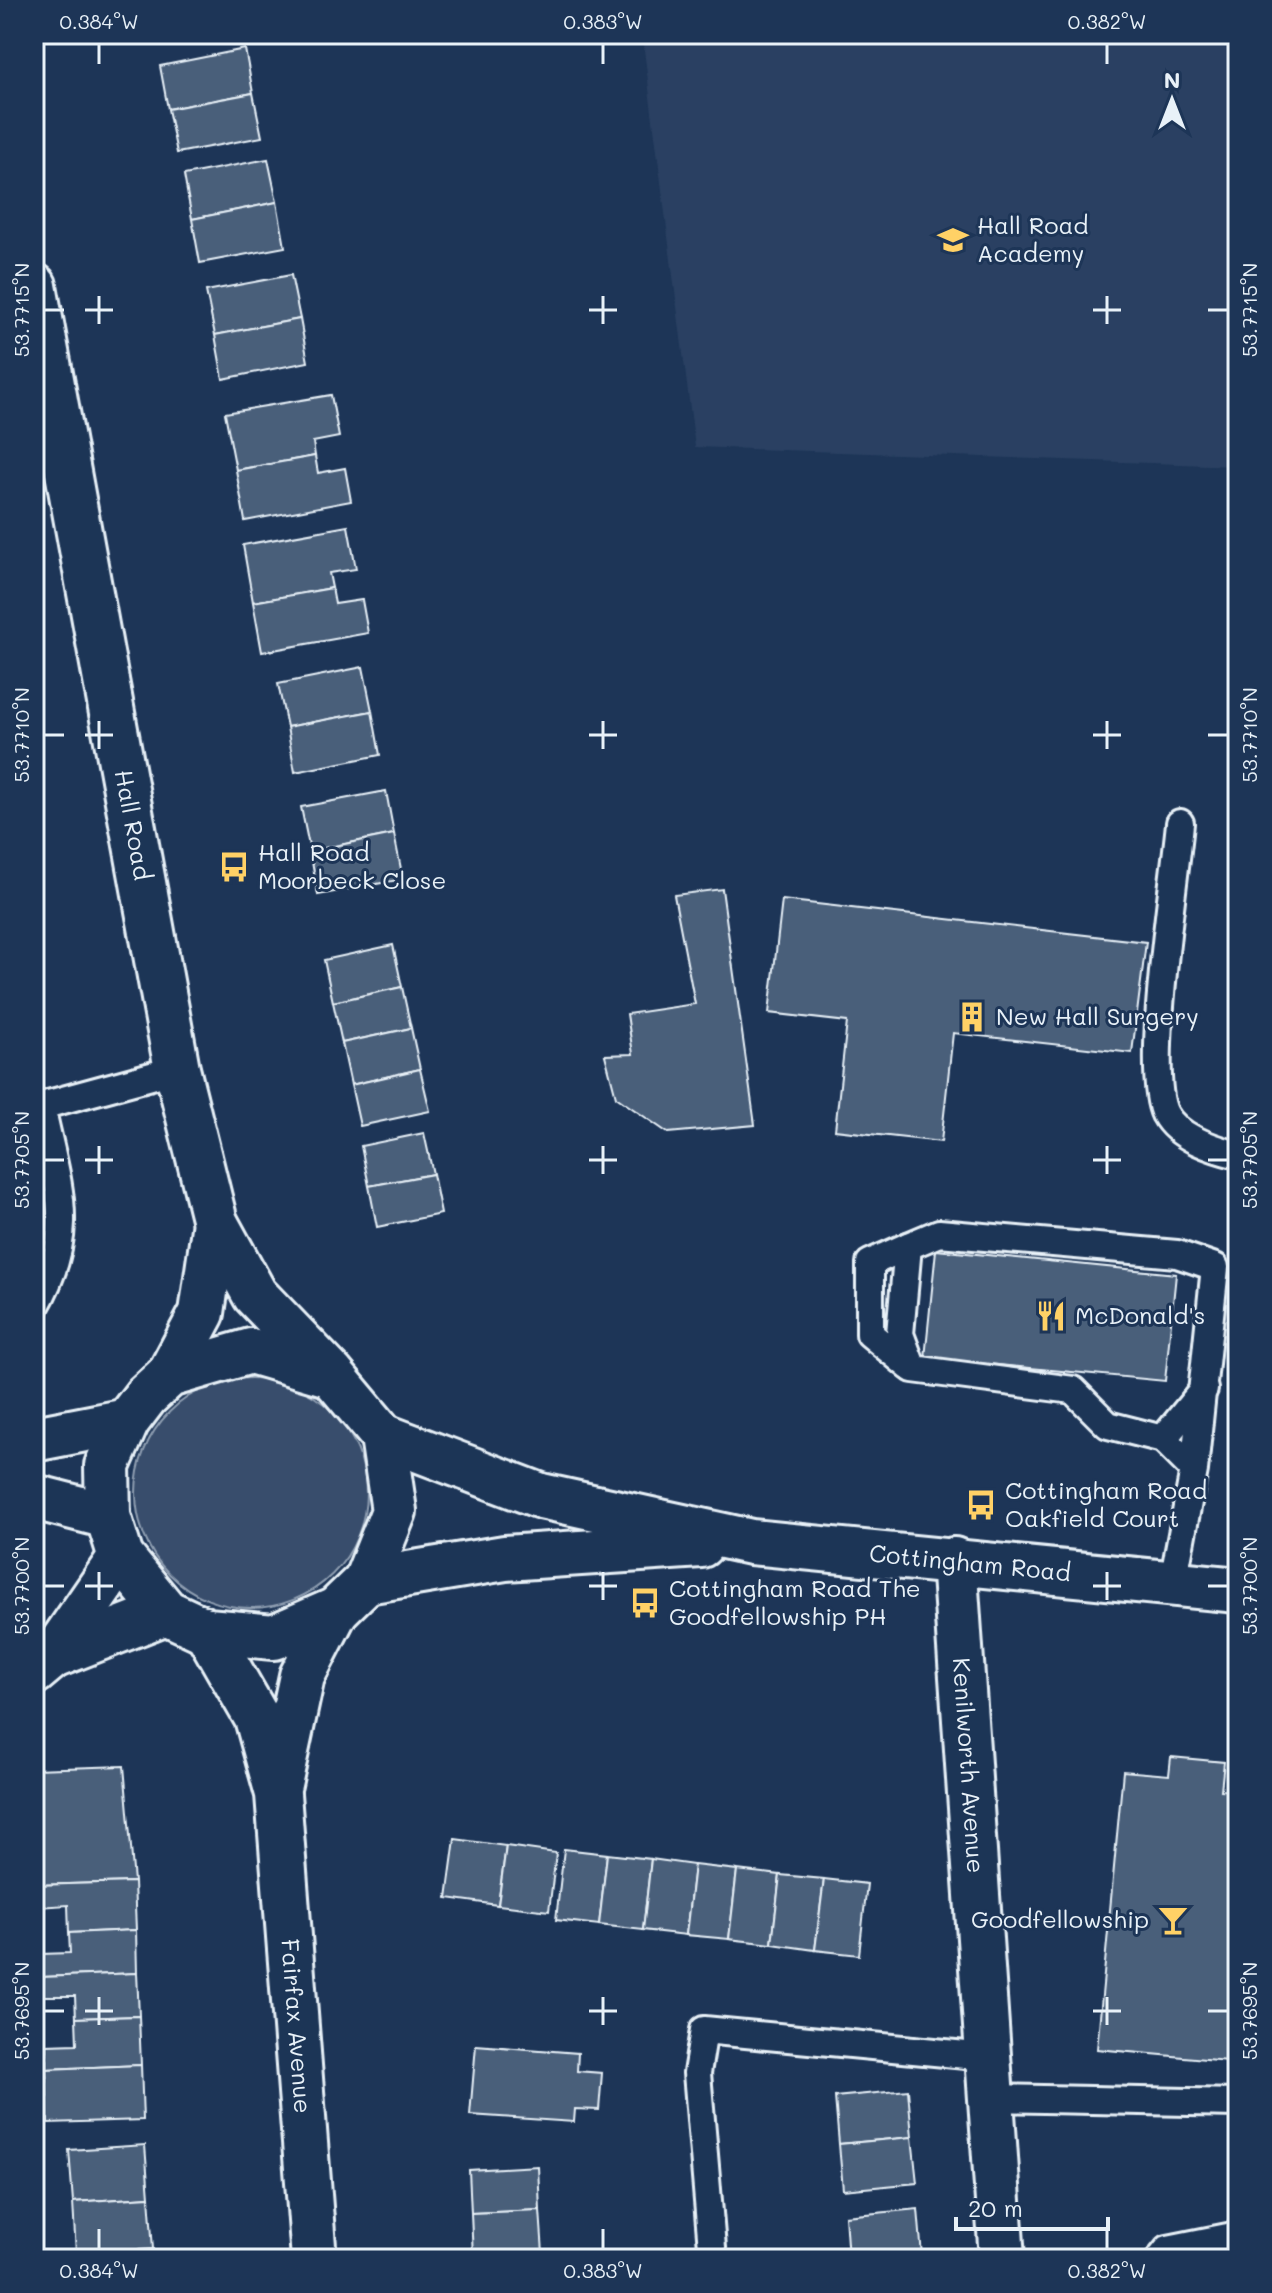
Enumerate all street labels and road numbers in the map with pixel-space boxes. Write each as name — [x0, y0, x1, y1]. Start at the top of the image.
street label: Hall Road — [109, 767, 159, 883]
street label: Cottingham Road — [868, 1537, 1072, 1587]
street label: Kenilworth Avenue — [947, 1657, 992, 1874]
street label: Fairfax Avenue — [275, 1938, 320, 2114]

